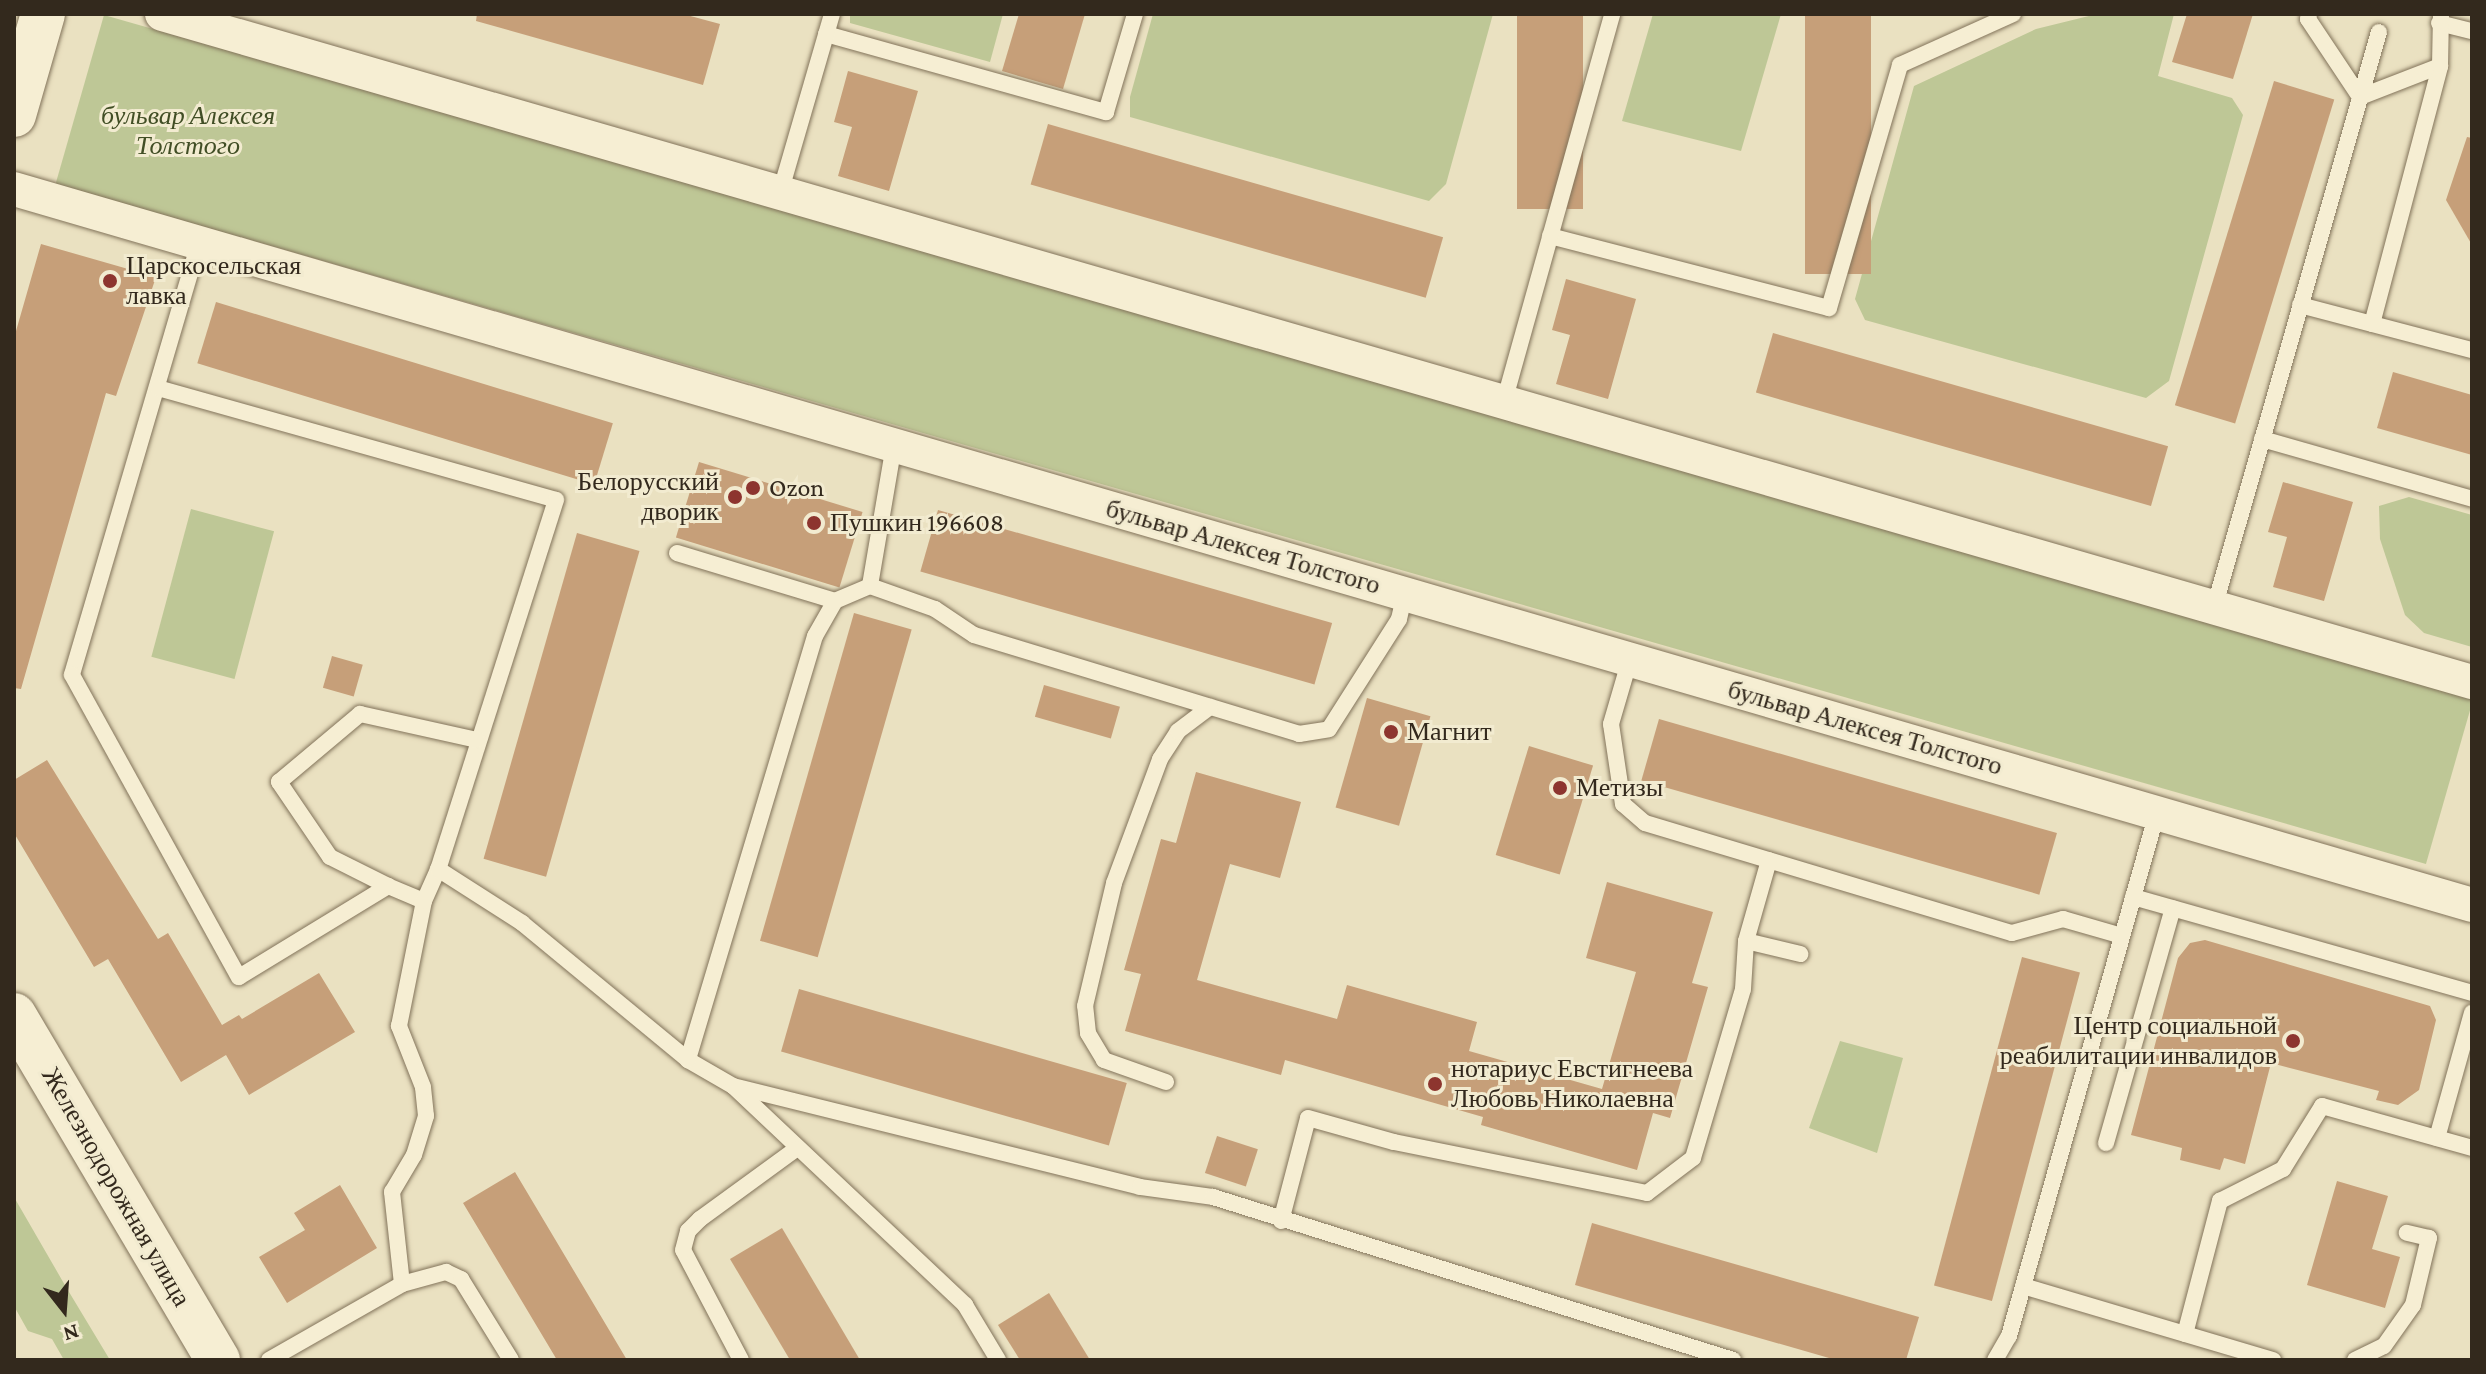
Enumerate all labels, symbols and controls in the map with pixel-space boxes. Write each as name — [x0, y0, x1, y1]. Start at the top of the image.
park label: бульвар Алексея Толстого — [101, 100, 275, 162]
place label: Царскосельская лавка — [126, 250, 301, 312]
marker: Царскосельская лавка — [101, 272, 119, 290]
place label: Белорусский дворик — [577, 466, 719, 528]
place label: Ozon — [769, 472, 824, 504]
marker: Ozon — [744, 479, 762, 497]
marker: Белорусский дворик — [726, 488, 744, 506]
street label: бульвар Алексея Толстого — [1102, 493, 1384, 601]
place label: Пушкин 196608 — [830, 507, 1004, 539]
marker: Пушкин 196608 — [805, 514, 823, 532]
street label: бульвар Алексея Толстого — [1724, 674, 2006, 782]
place label: Магнит — [1407, 716, 1492, 748]
marker: Магнит — [1382, 723, 1400, 741]
place label: Метизы — [1576, 772, 1663, 804]
marker: Метизы — [1551, 779, 1569, 797]
place label: Центр социальной реабилитации инвалидов — [2000, 1010, 2277, 1072]
marker: Центр социальной реабилитации инвалидов — [2284, 1032, 2302, 1050]
place label: нотариус Евстигнеева Любовь Николаевна — [1451, 1053, 1693, 1114]
street label: Железнодорожная улица — [35, 1062, 197, 1312]
marker: нотариус Евстигнеева Любовь Николаевна — [1426, 1075, 1444, 1093]
north arrow — [24, 1270, 104, 1350]
text: N — [60, 1319, 82, 1348]

